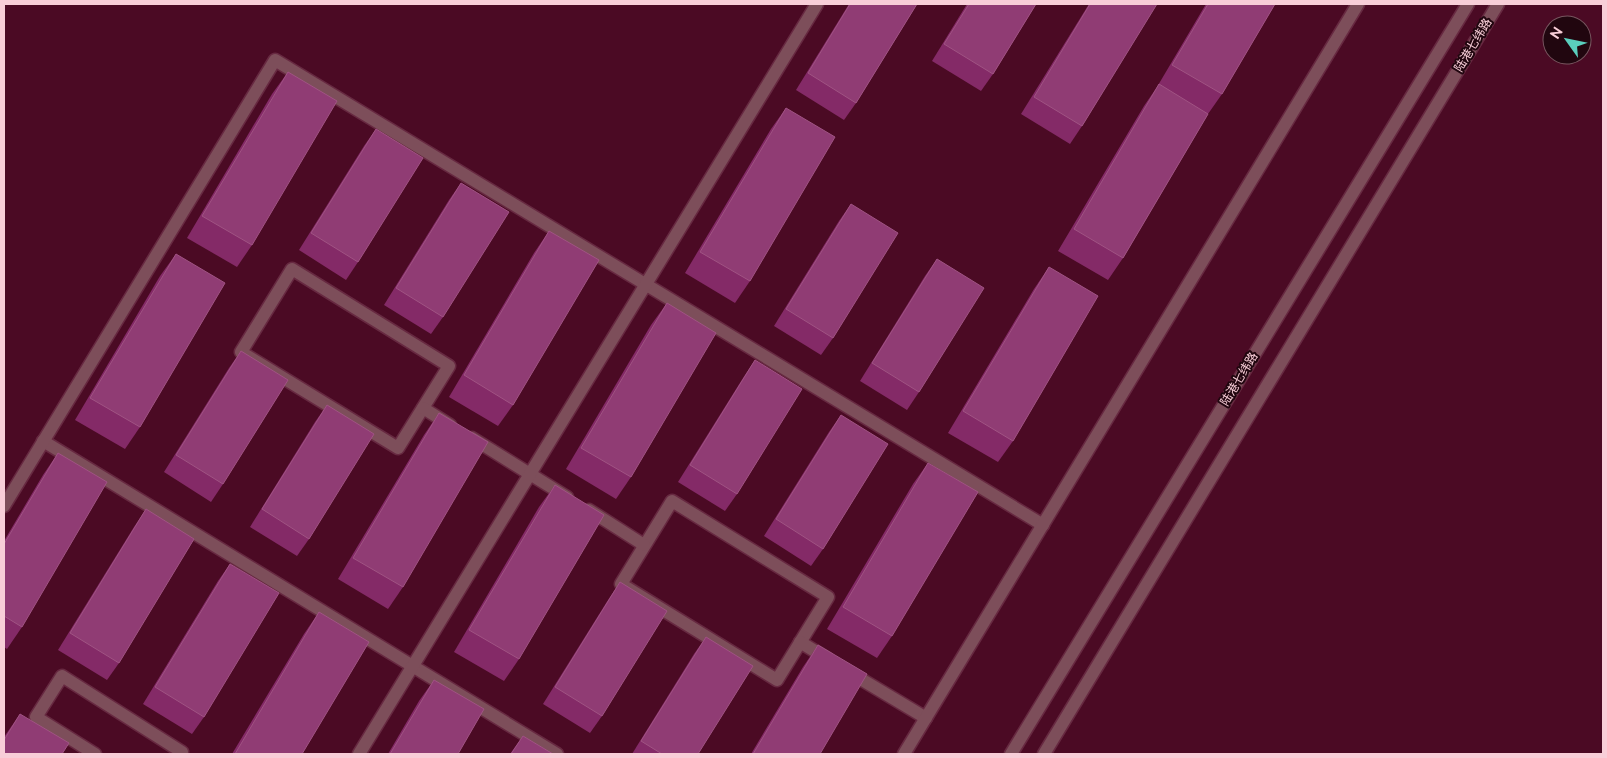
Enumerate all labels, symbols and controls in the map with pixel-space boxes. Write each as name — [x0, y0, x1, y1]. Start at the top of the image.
north arrow — [1542, 15, 1592, 65]
street label: 陆港七纬路 — [1452, 16, 1494, 74]
text: N — [1546, 24, 1566, 42]
street label: 陆港七纬路 — [1218, 350, 1260, 408]

